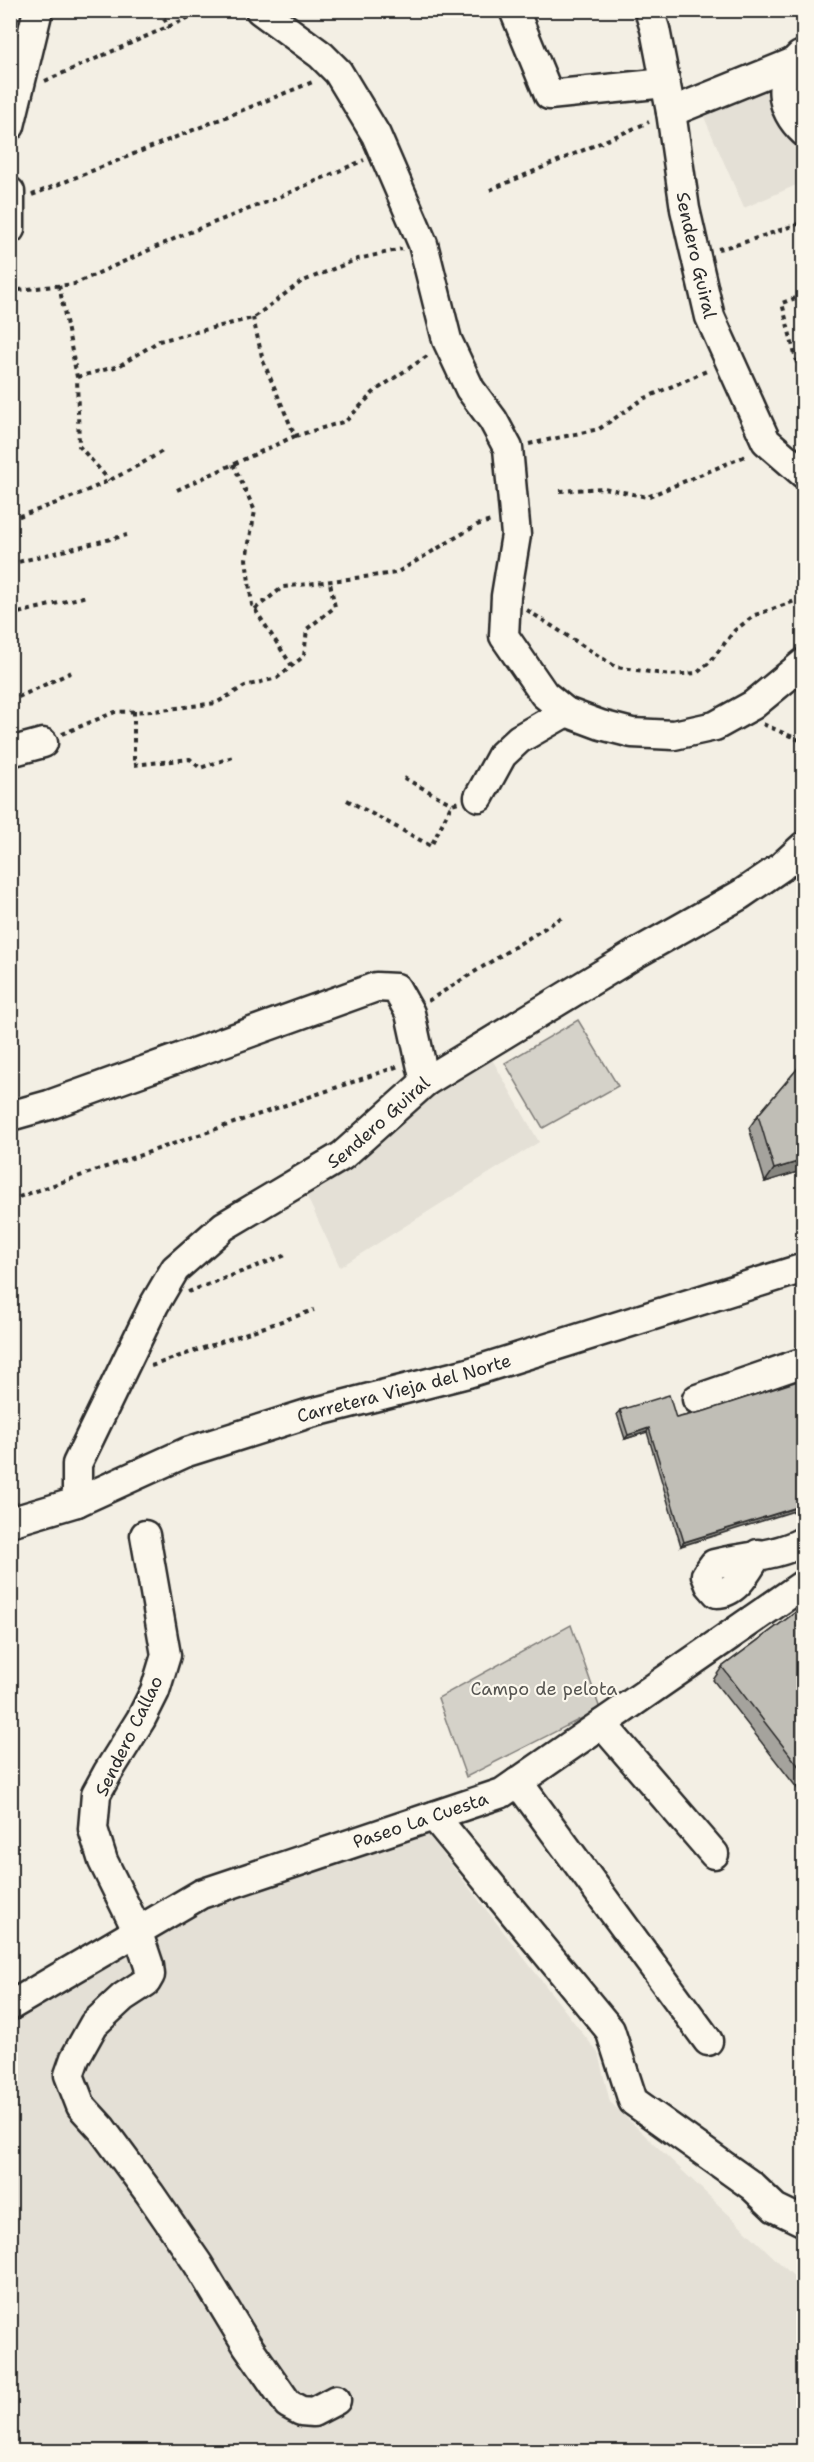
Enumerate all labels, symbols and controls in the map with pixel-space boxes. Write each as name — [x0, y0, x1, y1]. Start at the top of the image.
street label: Sendero Guiral — [671, 190, 722, 321]
street label: Sendero Guiral — [323, 1071, 435, 1174]
street label: Carretera Vieja del Norte — [294, 1348, 514, 1428]
street label: Sendero Callao — [89, 1672, 169, 1800]
park label: Campo de pelota — [471, 1677, 617, 1701]
street label: Paseo La Cuesta — [350, 1786, 491, 1854]

